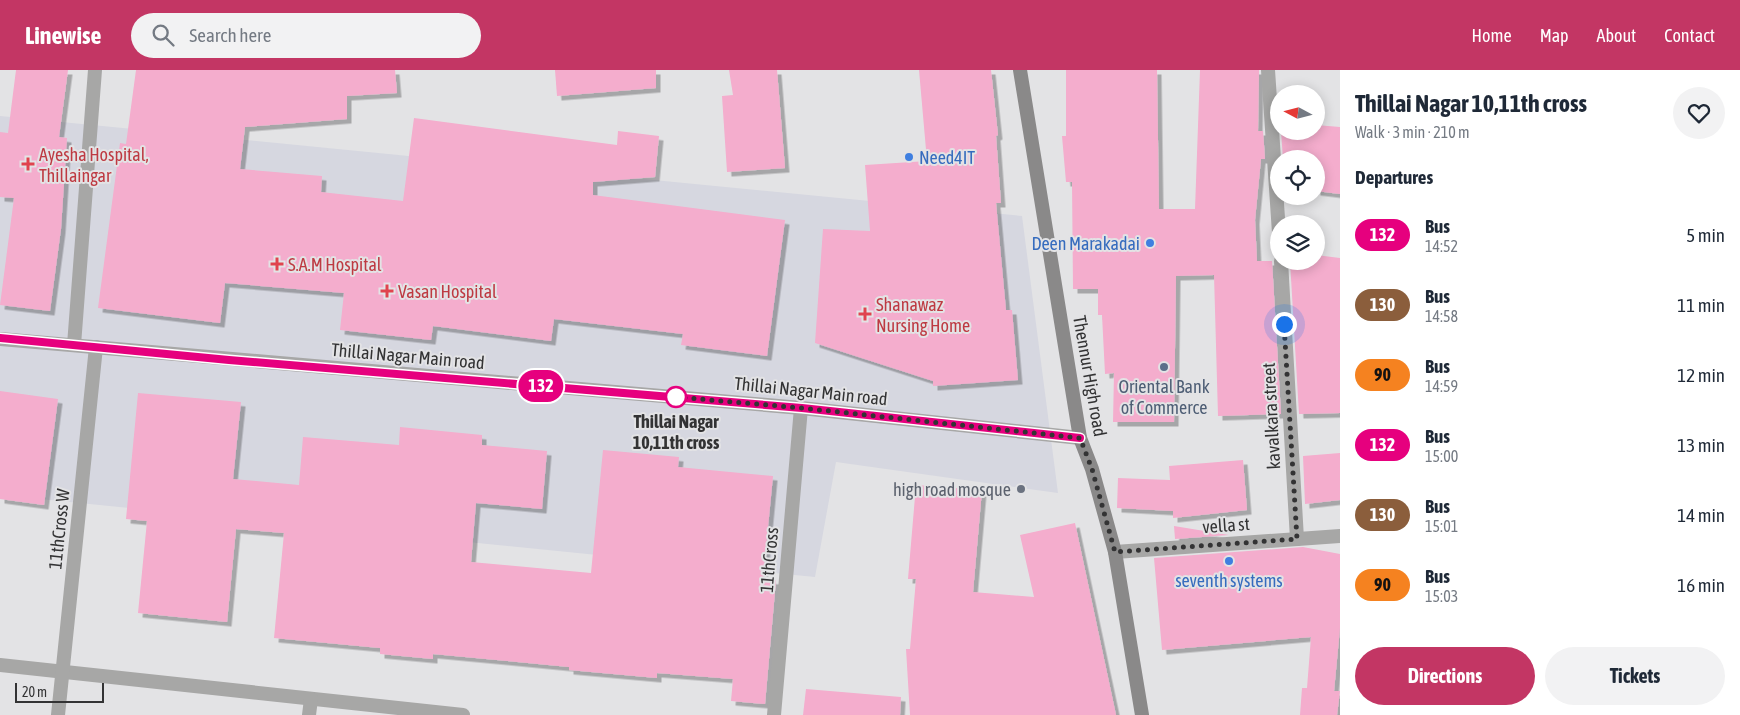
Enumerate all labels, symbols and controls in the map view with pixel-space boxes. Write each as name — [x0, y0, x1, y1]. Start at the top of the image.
search box — [131, 13, 481, 58]
icon: search — [149, 21, 177, 49]
text: Linewise — [25, 22, 101, 49]
text: Search here — [189, 24, 271, 46]
text: Home — [1472, 25, 1512, 46]
text: Map — [1540, 25, 1569, 46]
text: About — [1597, 25, 1636, 46]
text: Contact — [1664, 25, 1715, 46]
north arrow — [1270, 85, 1325, 140]
map controls — [1270, 85, 1325, 270]
button: heart — [1673, 87, 1725, 139]
text: Thillai Nagar 10,11th cross — [1355, 90, 1587, 117]
text: Walk · 3 min · 210 m — [1355, 123, 1469, 141]
place label: Ayesha Hospital, Thillaingar — [39, 144, 149, 186]
place label: Need4IT — [919, 147, 975, 168]
button: locate — [1270, 150, 1325, 205]
marker: Need4IT — [903, 151, 915, 163]
marker: Ayesha Hospital, Thillaingar — [21, 157, 35, 171]
text: Departures — [1355, 166, 1433, 188]
button: layers — [1270, 215, 1325, 270]
text: Bus — [1425, 215, 1450, 237]
text: 132 — [1370, 224, 1395, 245]
text: 5 min — [1686, 224, 1725, 246]
place label: Deen Marakadai — [1031, 233, 1140, 254]
marker: Deen Marakadai — [1144, 237, 1156, 249]
text: 14:52 — [1425, 237, 1458, 255]
place label: S.A.M Hospital — [288, 254, 382, 275]
marker: S.A.M Hospital — [270, 257, 284, 271]
place label: Vasan Hospital — [398, 281, 497, 302]
marker: Vasan Hospital — [380, 284, 394, 298]
text: Bus — [1425, 285, 1450, 307]
place label: Shanawaz Nursing Home — [876, 294, 970, 336]
text: 130 — [1370, 294, 1395, 315]
text: 11 min — [1677, 294, 1725, 316]
marker: Shanawaz Nursing Home — [858, 307, 872, 321]
text: 14:58 — [1425, 307, 1458, 325]
your location — [1272, 312, 1297, 337]
street label: Thennur High road — [1069, 314, 1111, 438]
street label: Thillai Nagar Main road — [330, 339, 486, 373]
text: Bus — [1425, 355, 1450, 377]
marker: Oriental Bank of Commerce — [1158, 361, 1170, 373]
street label: kavalkara street — [1258, 362, 1284, 470]
text: 90 — [1374, 364, 1391, 385]
text: 12 min — [1677, 364, 1725, 386]
line badge: 132 — [512, 370, 570, 402]
street label: Thillai Nagar Main road — [733, 373, 889, 409]
text: 132 — [528, 375, 554, 396]
place label: Oriental Bank of Commerce — [1118, 376, 1210, 418]
text: 14:59 — [1425, 377, 1458, 395]
marker: Thillai Nagar 10,11th cross — [665, 386, 687, 408]
place label: Thillai Nagar 10,11th cross — [633, 411, 720, 453]
text: Bus — [1425, 425, 1450, 447]
text: 132 — [1370, 434, 1395, 455]
text: 13 min — [1677, 434, 1725, 456]
text: 15:00 — [1425, 447, 1458, 465]
place label: high road mosque — [893, 479, 1011, 500]
marker: high road mosque — [1015, 483, 1027, 495]
street label: 11thCross W — [44, 488, 74, 570]
text: Bus — [1425, 495, 1450, 517]
text: 130 — [1370, 504, 1395, 525]
text: 14 min — [1677, 504, 1725, 526]
street label: vella st — [1202, 513, 1250, 537]
text: 15:01 — [1425, 517, 1458, 535]
street label: 11thCross — [756, 526, 782, 594]
marker: seventh systems — [1223, 555, 1235, 567]
text: Bus — [1425, 565, 1450, 587]
place label: seventh systems — [1175, 570, 1283, 591]
text: 90 — [1374, 574, 1391, 595]
text: 16 min — [1677, 574, 1725, 596]
text: 15:03 — [1425, 587, 1458, 605]
button: Directions — [1355, 647, 1535, 705]
button: Tickets — [1545, 647, 1725, 705]
scale bar — [15, 680, 104, 703]
text: 20 m — [22, 684, 47, 700]

